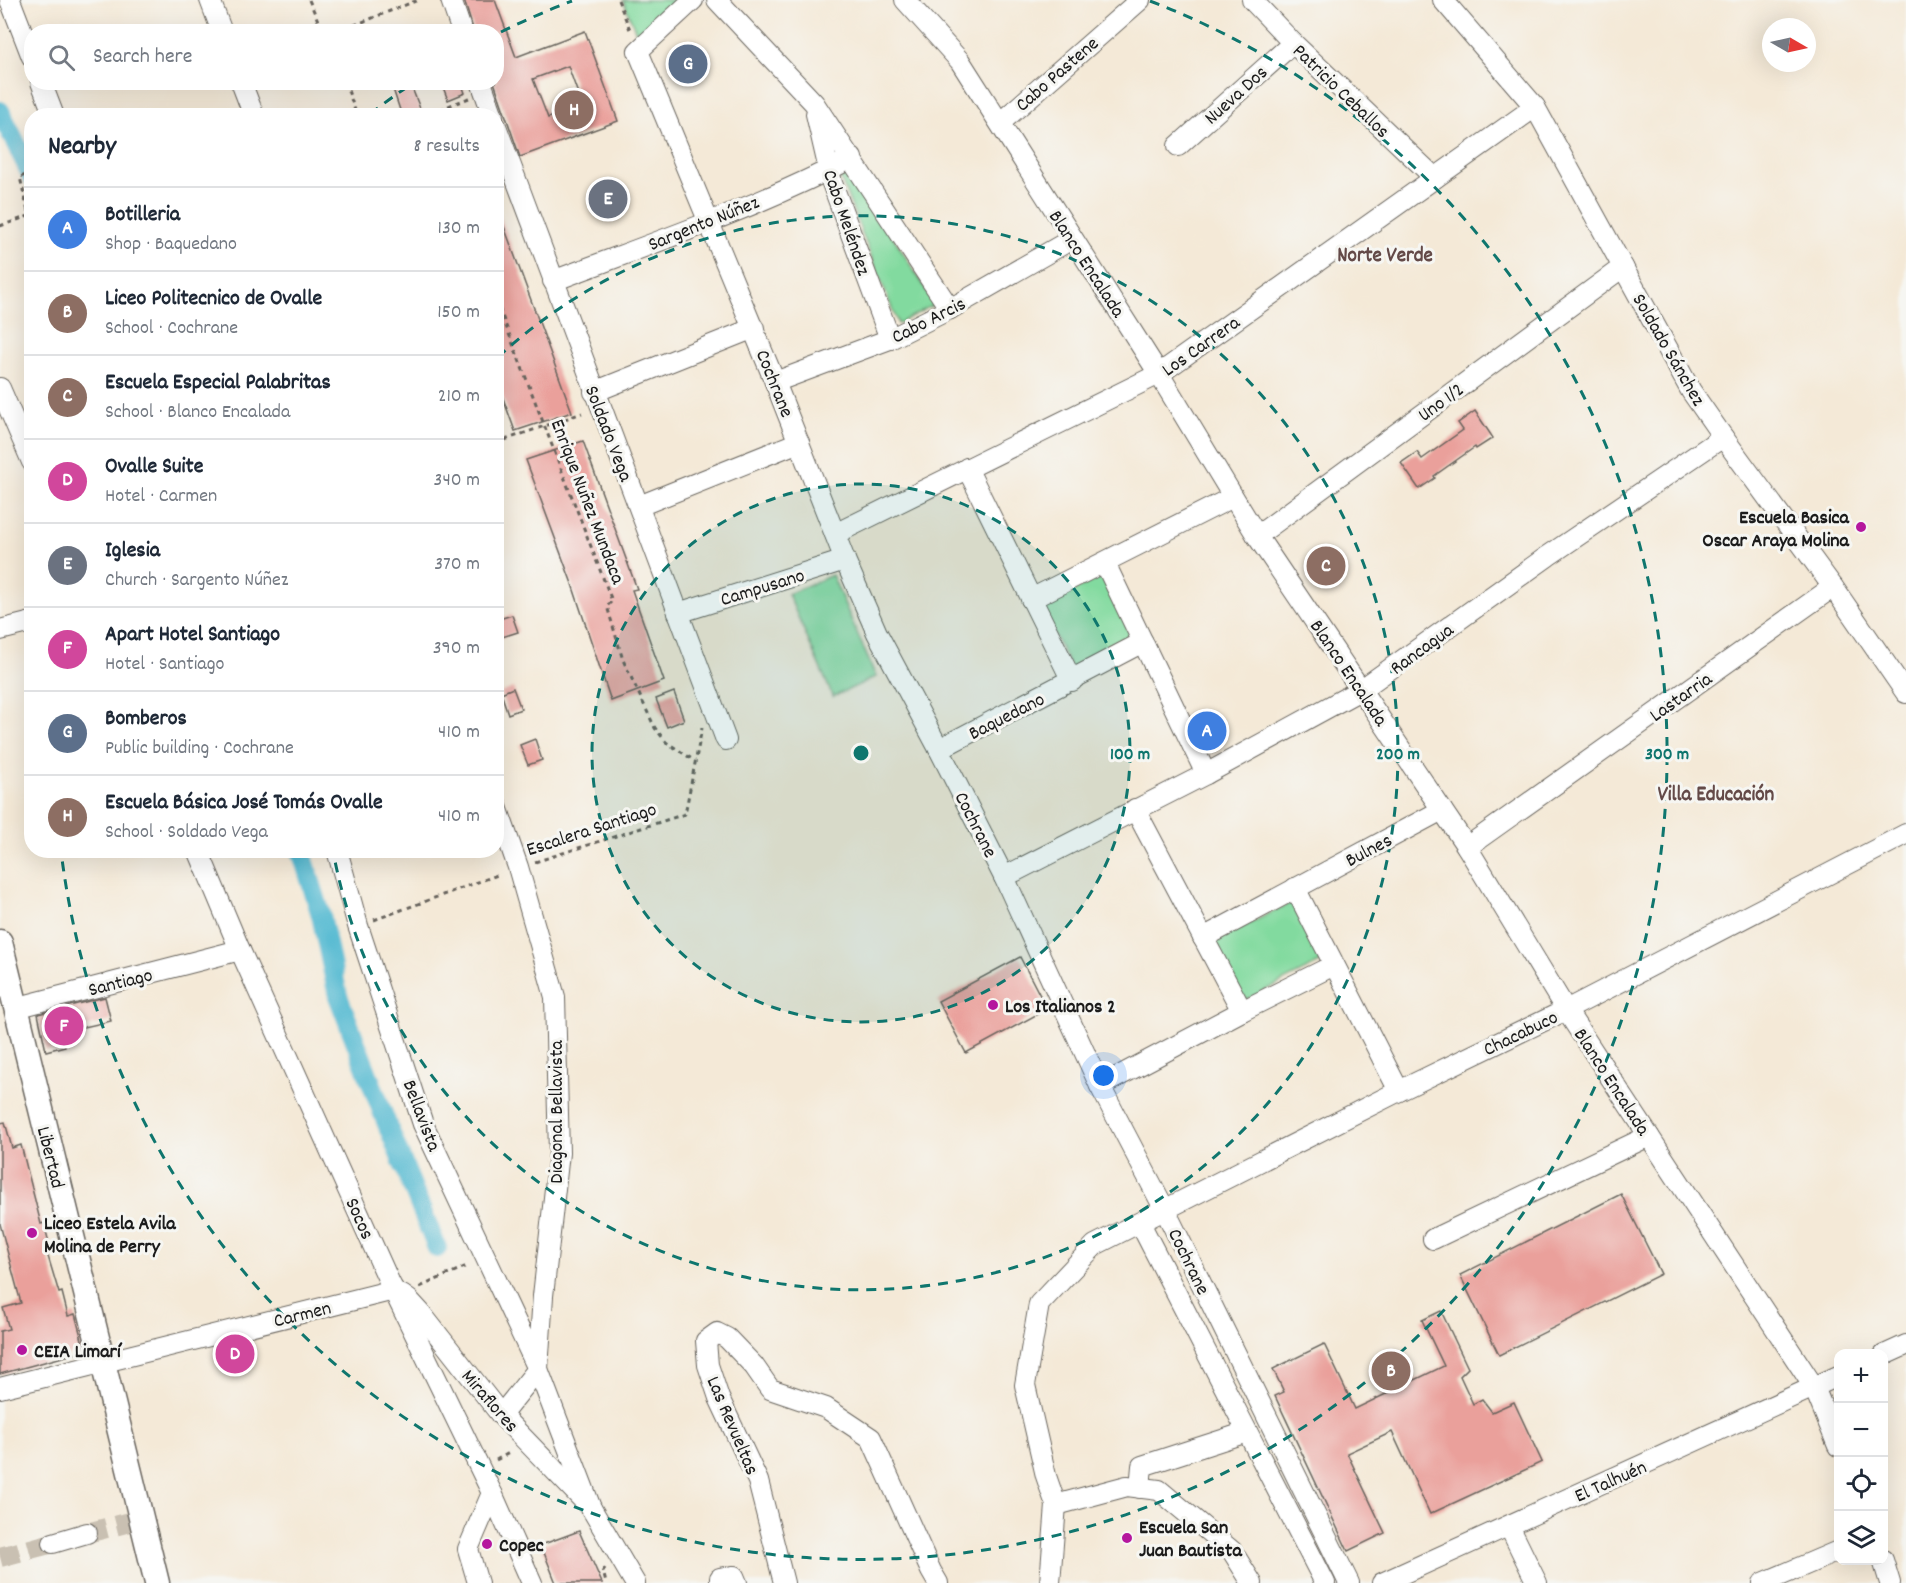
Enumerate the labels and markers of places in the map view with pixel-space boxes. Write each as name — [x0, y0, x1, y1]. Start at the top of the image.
pin: G — [668, 42, 708, 86]
pin: H — [554, 88, 594, 132]
pin: E — [588, 176, 628, 222]
place label: Escuela Basica Oscar Araya Molina — [1702, 505, 1850, 556]
marker: Escuela Basica Oscar Araya Molina — [1854, 520, 1868, 534]
pin: C — [1306, 544, 1346, 588]
pin: A — [1188, 708, 1226, 754]
centre of rings — [851, 743, 871, 763]
place label: Los Italianos 2 — [1005, 994, 1116, 1022]
marker: Los Italianos 2 — [986, 998, 1000, 1012]
pin: F — [44, 1004, 84, 1048]
place label: Liceo Estela Avila Molina de Perry — [44, 1211, 176, 1262]
marker: Liceo Estela Avila Molina de Perry — [25, 1226, 39, 1240]
pin: D — [216, 1332, 254, 1376]
place label: CEIA Limarí — [34, 1339, 123, 1367]
marker: CEIA Limarí — [15, 1343, 29, 1357]
pin: B — [1372, 1348, 1410, 1394]
place label: Escuela San Juan Bautista — [1139, 1515, 1242, 1566]
marker: Escuela San Juan Bautista — [1120, 1531, 1134, 1545]
place label: Copec — [499, 1533, 544, 1561]
marker: Copec — [480, 1537, 494, 1551]

